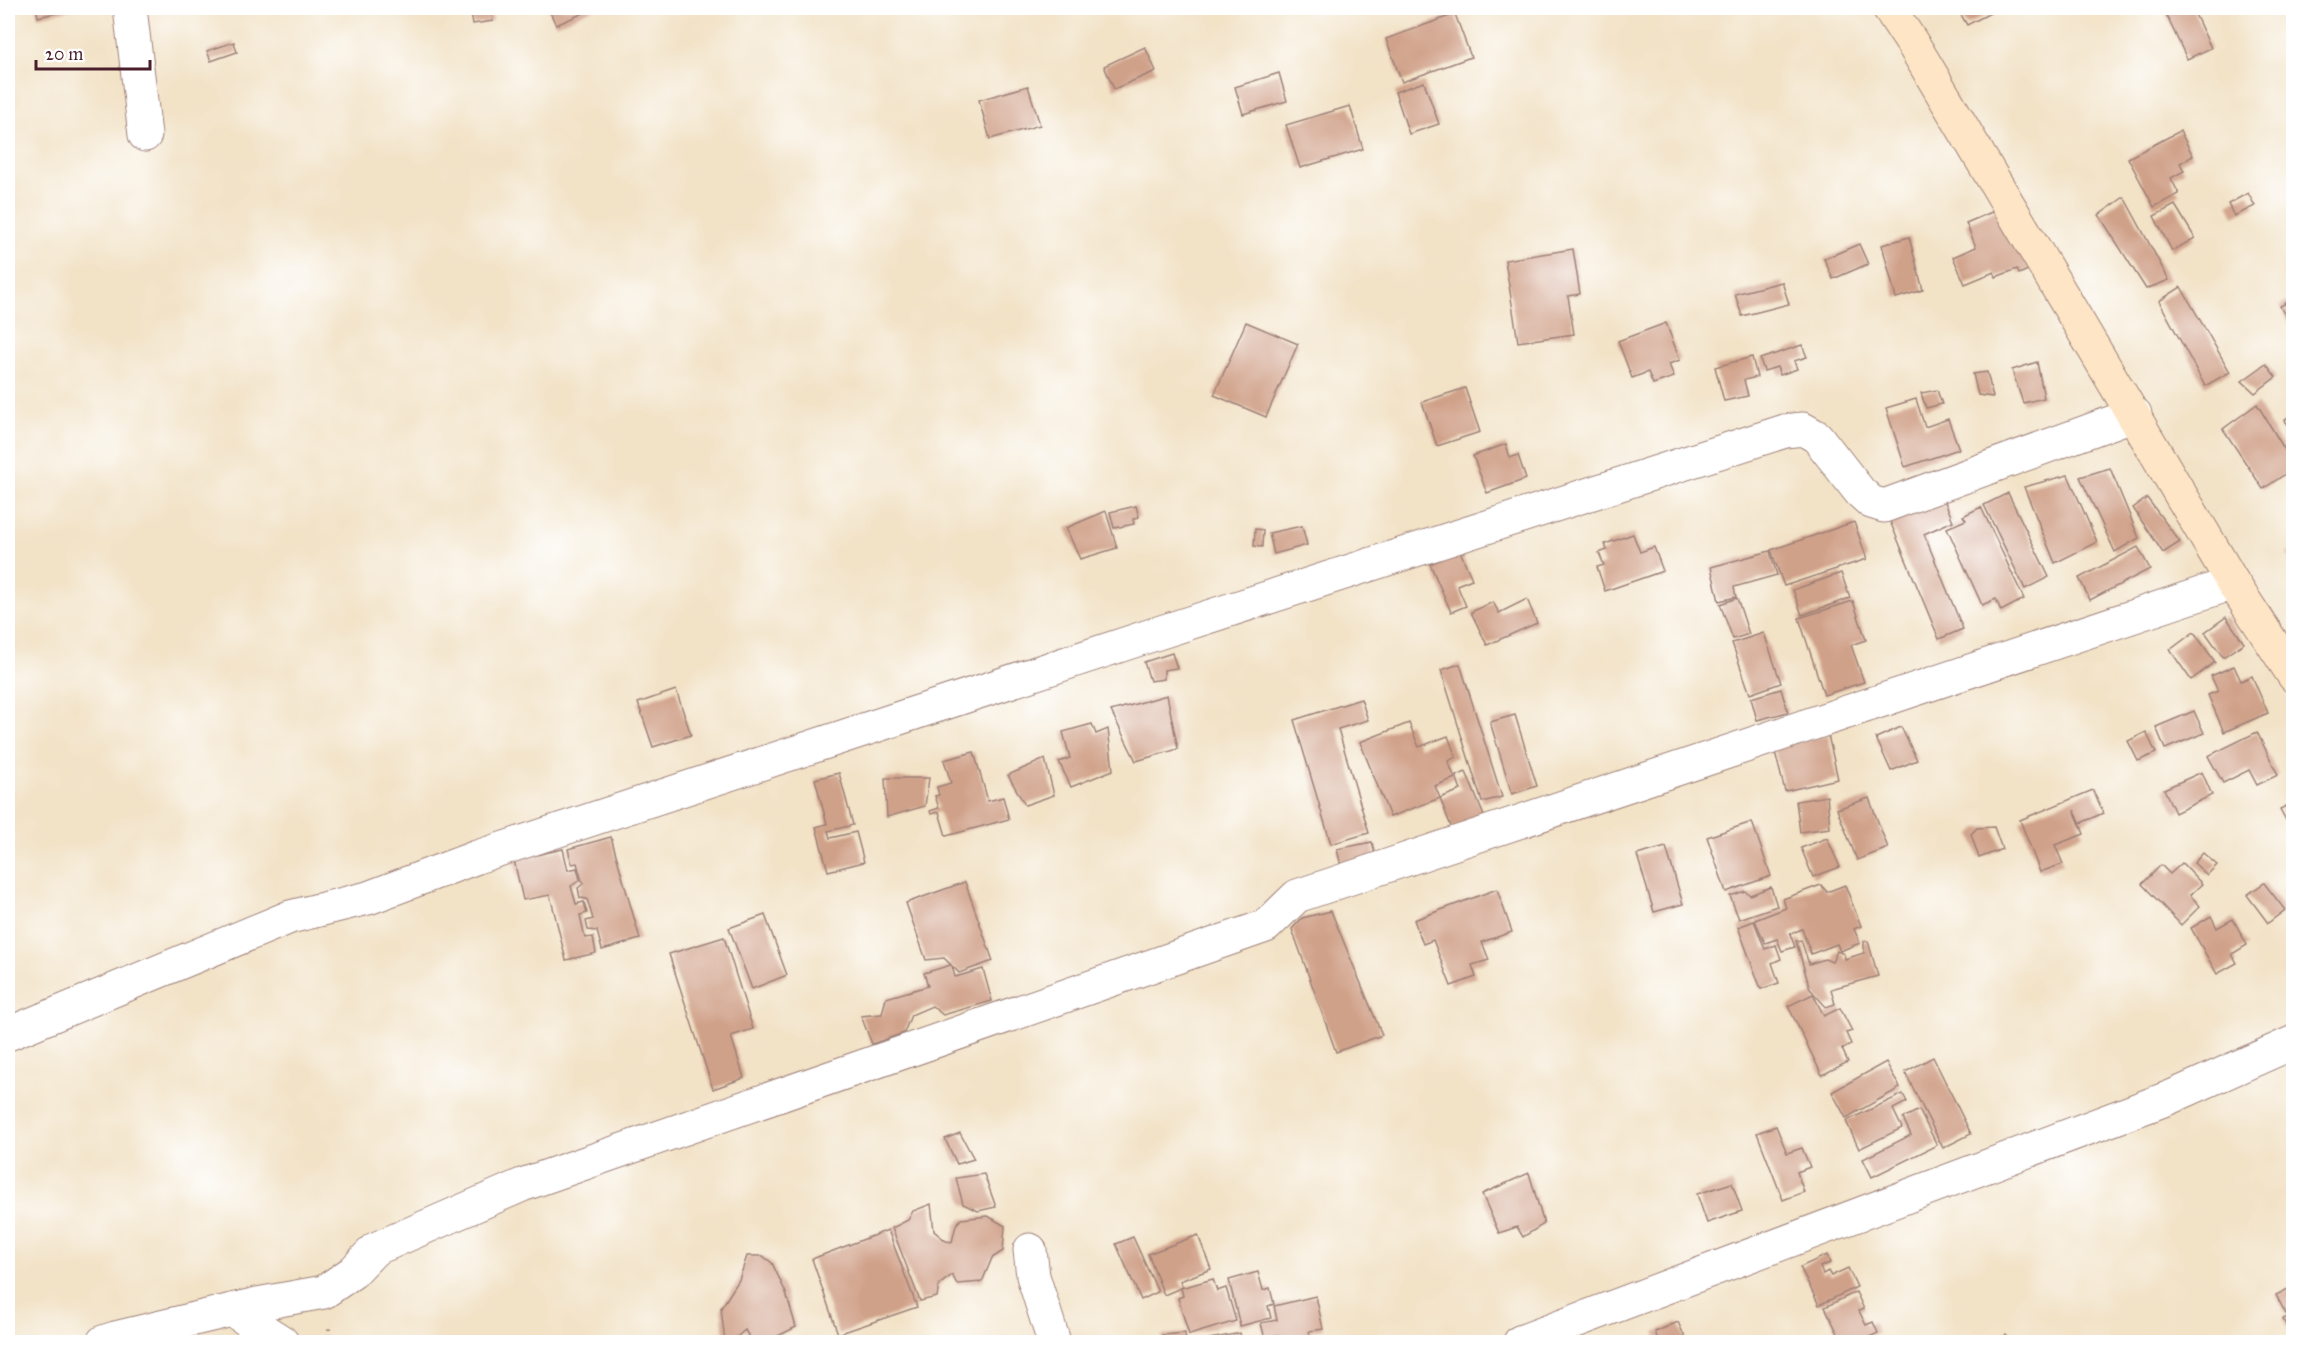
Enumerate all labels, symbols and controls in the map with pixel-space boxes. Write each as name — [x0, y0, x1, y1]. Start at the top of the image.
scale bar — [36, 33, 150, 71]
text: 20 m — [45, 43, 83, 65]

